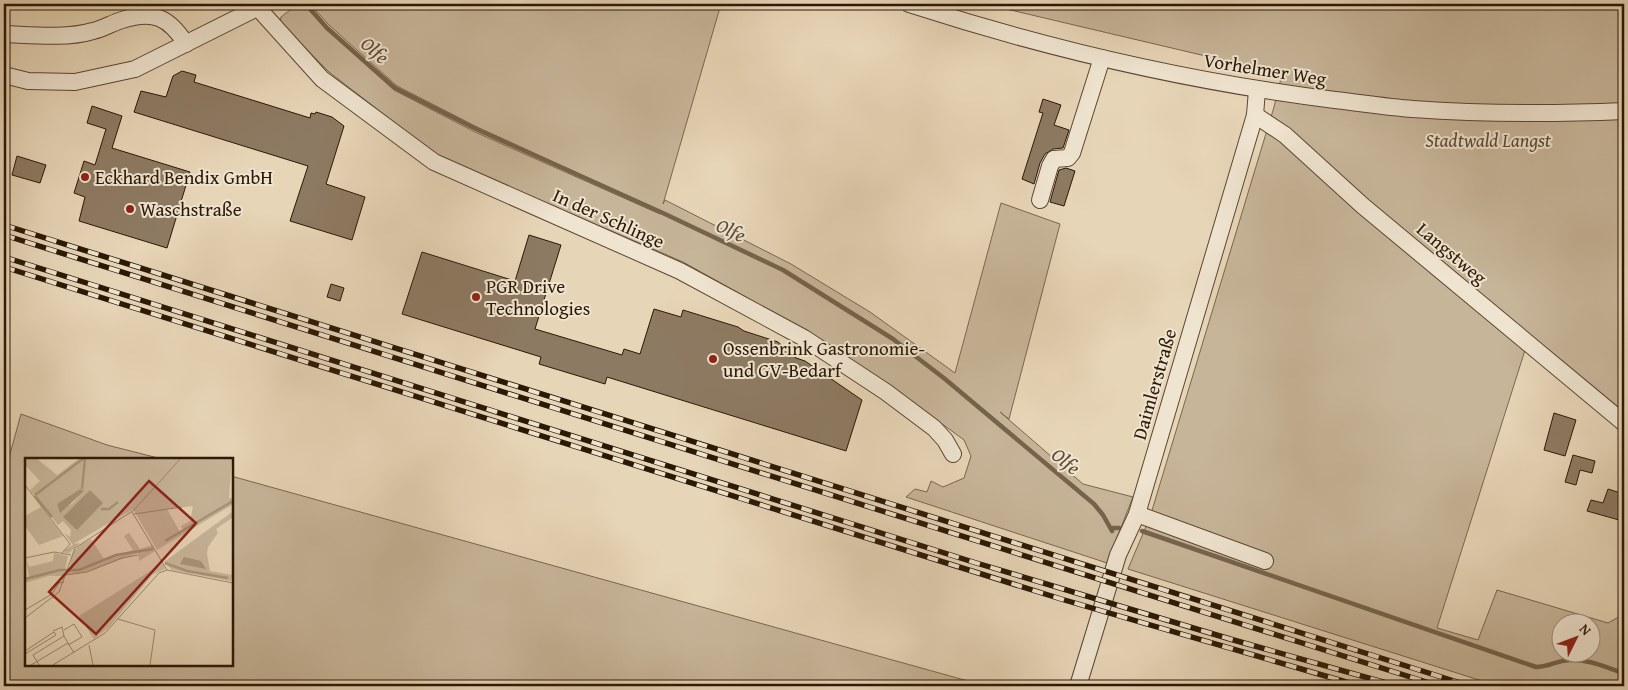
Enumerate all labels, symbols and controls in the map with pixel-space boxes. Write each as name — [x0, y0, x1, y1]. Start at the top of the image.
water label: Olfe — [355, 29, 396, 70]
street label: Vorhelmer Weg — [1202, 45, 1329, 93]
park label: Stadtwald Langst — [1425, 126, 1552, 154]
place label: Eckhard Bendix GmbH — [95, 163, 273, 191]
marker: Eckhard Bendix GmbH — [79, 171, 91, 183]
street label: In der Schlinge — [549, 181, 669, 255]
place label: Waschstraße — [140, 195, 242, 223]
marker: Waschstraße — [124, 203, 136, 215]
water label: Olfe — [712, 210, 751, 249]
street label: Langstweg — [1411, 215, 1494, 291]
place label: PGR Drive Technologies — [486, 272, 590, 322]
marker: PGR Drive Technologies — [470, 291, 482, 303]
street label: Daimlerstraße — [1125, 325, 1183, 443]
place label: Ossenbrink Gastronomie- und GV-Bedarf — [723, 334, 925, 384]
marker: Ossenbrink Gastronomie- und GV-Bedarf — [707, 353, 719, 365]
water label: Olfe — [1046, 440, 1087, 481]
inset map — [25, 458, 232, 665]
north arrow — [1550, 612, 1600, 662]
text: N — [1575, 619, 1597, 640]

